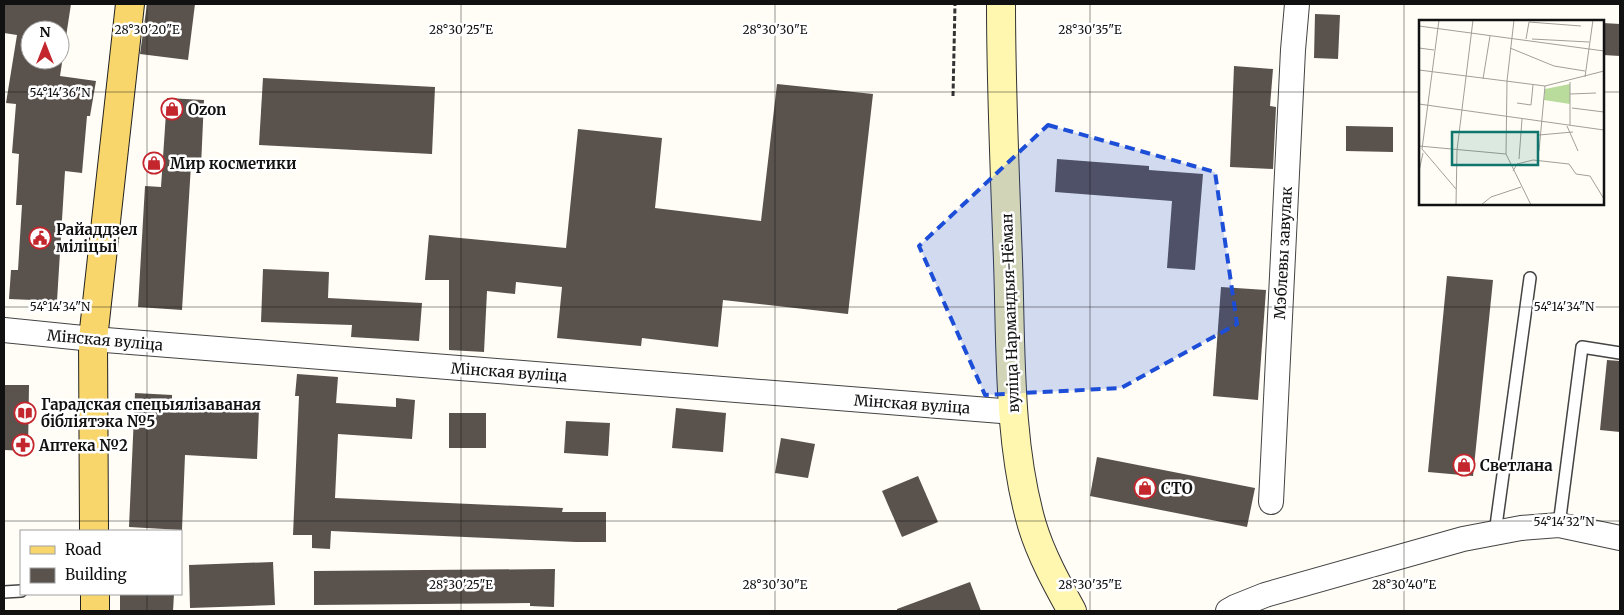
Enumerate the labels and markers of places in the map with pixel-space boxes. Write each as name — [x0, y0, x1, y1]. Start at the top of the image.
shop icon: Ozon — [160, 97, 184, 121]
place label: Ozon — [188, 100, 226, 119]
shop icon: Мир косметики — [142, 151, 166, 175]
place label: Мир косметики — [170, 154, 297, 173]
place label: Райаддзел міліцыі — [56, 220, 138, 256]
public building icon: Райаддзел міліцыі — [28, 226, 52, 250]
place label: Гарадская спецыялізаваная бібліятэка №5 — [41, 395, 261, 431]
library icon: Гарадская спецыялізаваная бібліятэка №5 — [13, 401, 37, 425]
pharmacy icon: Аптека №2 — [11, 433, 35, 457]
place label: Аптека №2 — [38, 436, 128, 455]
shop icon: Светлана — [1452, 453, 1476, 477]
place label: Светлана — [1480, 456, 1553, 475]
shop icon: СТО — [1133, 476, 1157, 500]
place label: СТО — [1161, 479, 1193, 498]

